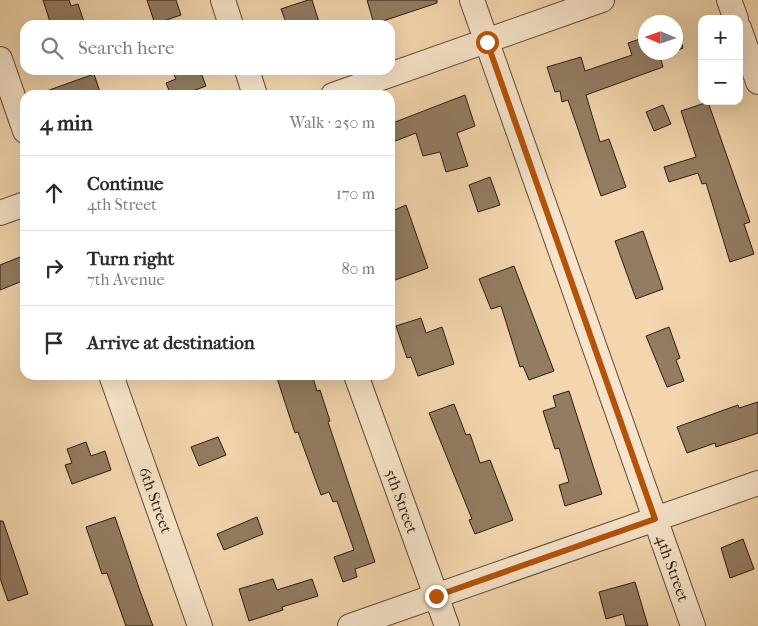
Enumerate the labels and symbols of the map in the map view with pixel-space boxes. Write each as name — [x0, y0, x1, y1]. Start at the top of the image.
north arrow — [638, 15, 683, 60]
route start — [476, 31, 499, 54]
street label: 6th Street — [135, 464, 176, 536]
street label: 5th Street — [381, 466, 422, 536]
street label: 4th Street — [652, 532, 693, 604]
route end — [425, 585, 448, 608]

